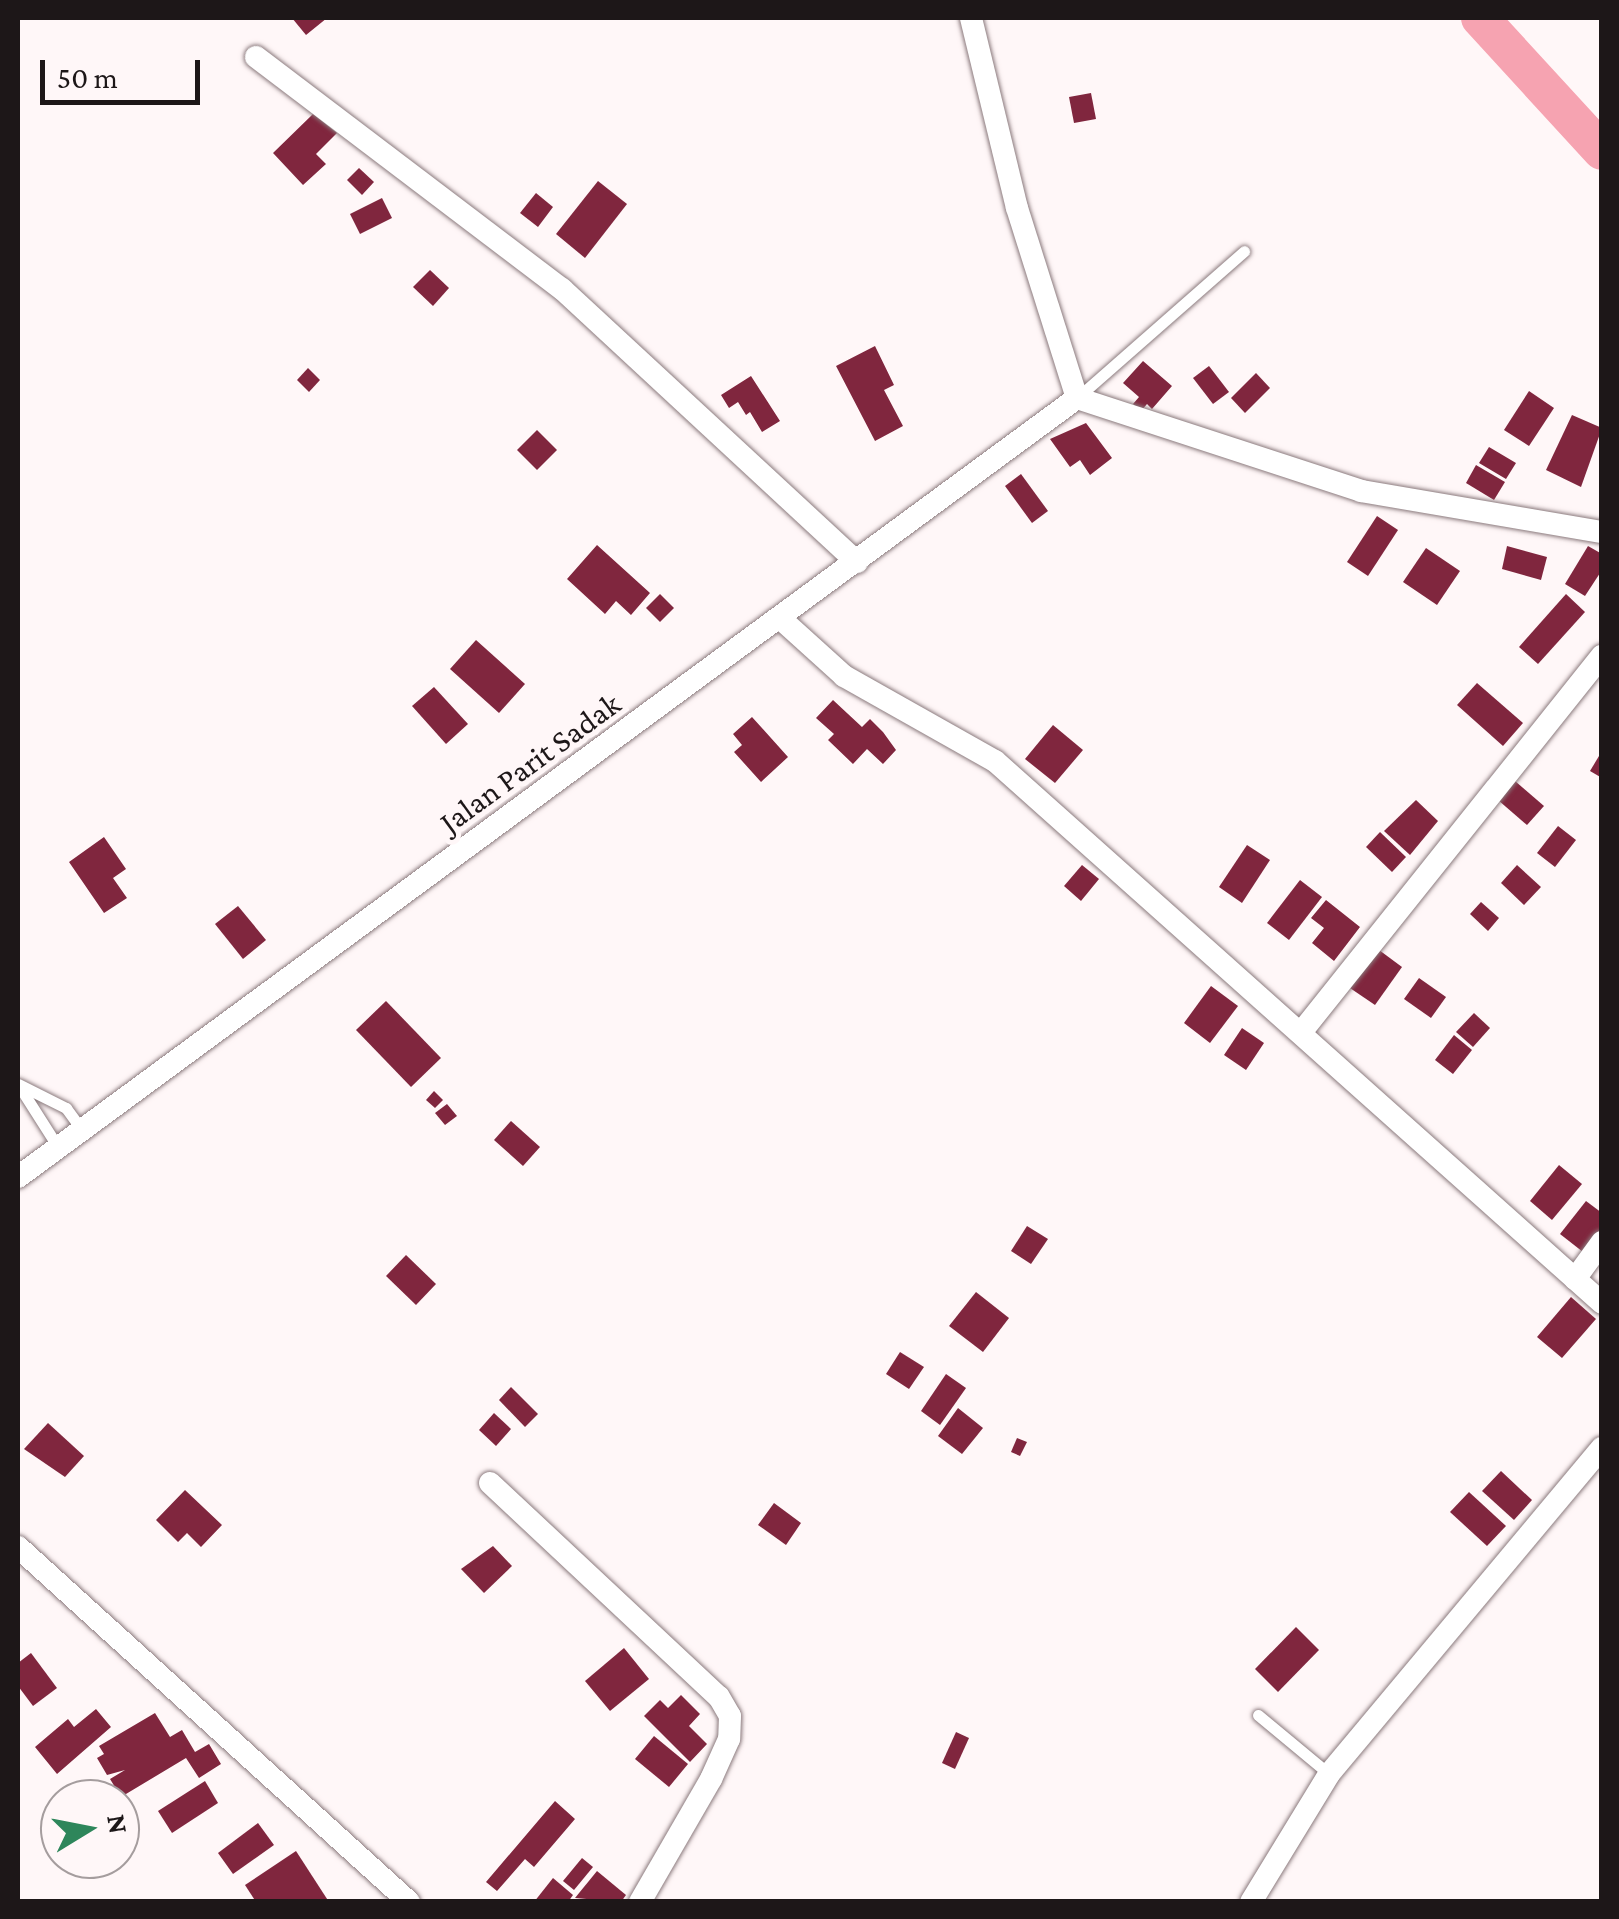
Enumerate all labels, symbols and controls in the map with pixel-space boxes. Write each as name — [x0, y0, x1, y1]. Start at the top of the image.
scale bar — [45, 40, 205, 102]
text: 50 m — [57, 61, 118, 94]
street label: Jalan Parit Sadak — [432, 685, 628, 841]
north arrow — [40, 1779, 140, 1879]
text: N — [101, 1812, 135, 1836]

